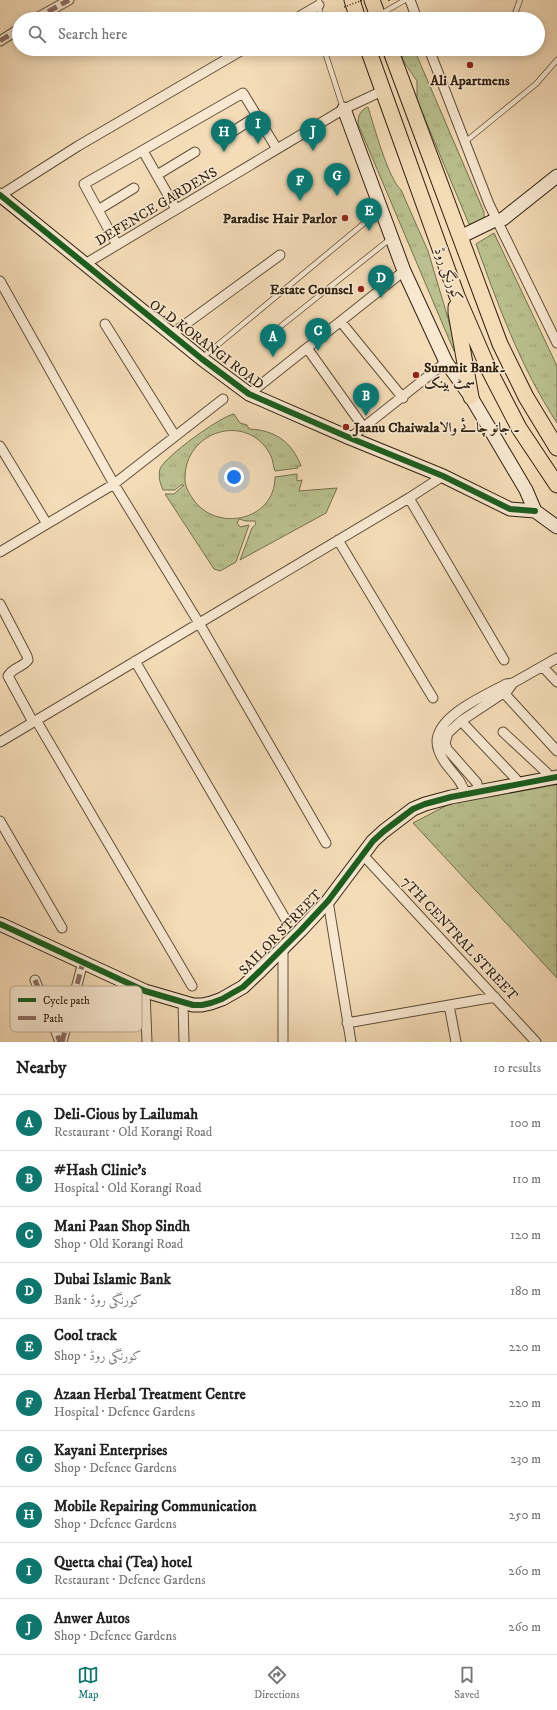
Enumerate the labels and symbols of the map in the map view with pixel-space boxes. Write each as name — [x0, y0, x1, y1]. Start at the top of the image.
marker: Ali Apartmens — [465, 60, 475, 70]
place label: Ali Apartmens — [429, 72, 510, 90]
pin: I — [245, 111, 271, 144]
pin: J — [300, 118, 326, 151]
pin: H — [211, 119, 237, 152]
street label: DEFENCE GARDENS — [92, 163, 221, 250]
pin: G — [324, 163, 350, 196]
pin: F — [287, 168, 313, 201]
pin: E — [356, 198, 382, 231]
place label: Paradise Hair Parlor — [223, 210, 338, 228]
marker: Paradise Hair Parlor — [340, 213, 350, 223]
street label: کورنگی روڈ — [430, 245, 467, 304]
pin: D — [368, 265, 394, 298]
place label: Estate Counsel — [270, 281, 354, 299]
marker: Estate Counsel — [356, 284, 366, 294]
street label: OLD KORANGI ROAD — [145, 296, 267, 394]
pin: C — [305, 318, 331, 351]
pin: A — [260, 324, 286, 357]
place label: Summit Bank۔ سمٹ بینک — [424, 359, 506, 393]
marker: Summit Bank۔ سمٹ بینک — [411, 370, 421, 380]
pin: B — [353, 383, 379, 416]
place label: Jaanu Chaiwala۔ جانو چائے والا — [352, 417, 520, 437]
marker: Jaanu Chaiwala۔ جانو چائے والا — [341, 422, 351, 432]
your location — [224, 467, 244, 487]
street label: 7TH CENTRAL STREET — [397, 873, 522, 1005]
street label: SAILOR STREET — [235, 886, 326, 979]
legend — [10, 986, 142, 1032]
text: Cycle path — [43, 994, 90, 1008]
text: Path — [43, 1012, 64, 1026]

